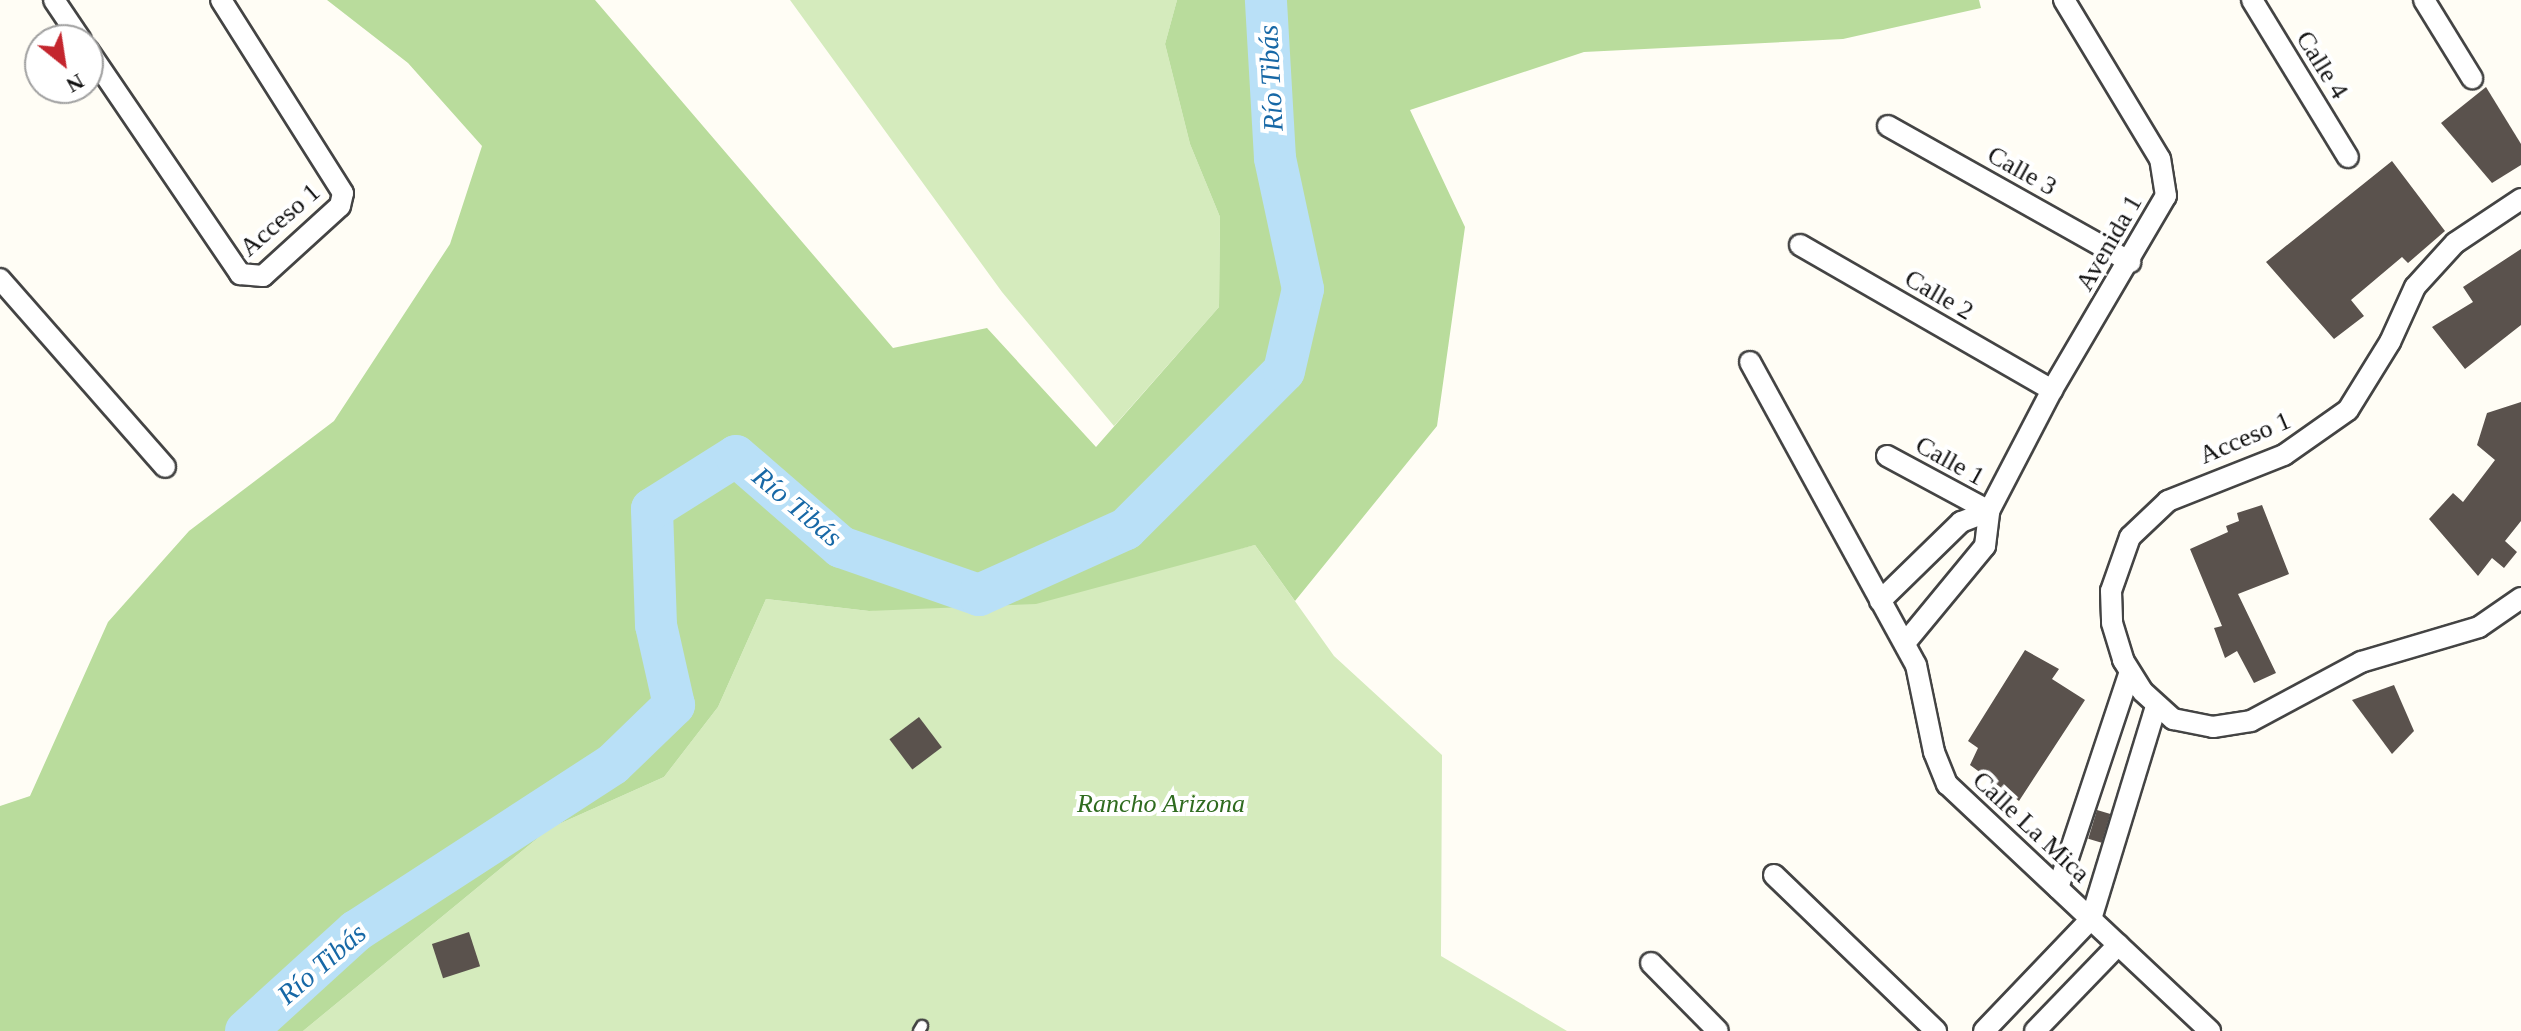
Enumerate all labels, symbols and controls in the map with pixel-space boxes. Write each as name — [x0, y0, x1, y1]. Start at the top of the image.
north arrow — [24, 24, 104, 104]
water label: Río Tibás — [1251, 24, 1291, 132]
street label: Calle 4 — [2289, 25, 2355, 105]
text: N — [62, 69, 88, 98]
street label: Calle 3 — [1982, 139, 2062, 203]
street label: Acceso 1 — [234, 177, 326, 263]
street label: Avenida 1 — [2069, 189, 2149, 297]
street label: Calle 2 — [1899, 263, 1979, 327]
street label: Acceso 1 — [2195, 405, 2295, 471]
street label: Calle 1 — [1910, 429, 1990, 493]
water label: Río Tibás — [745, 460, 849, 554]
street label: Calle La Mica — [1966, 765, 2096, 889]
park label: Rancho Arizona — [1077, 788, 1245, 820]
water label: Río Tibás — [271, 916, 373, 1012]

